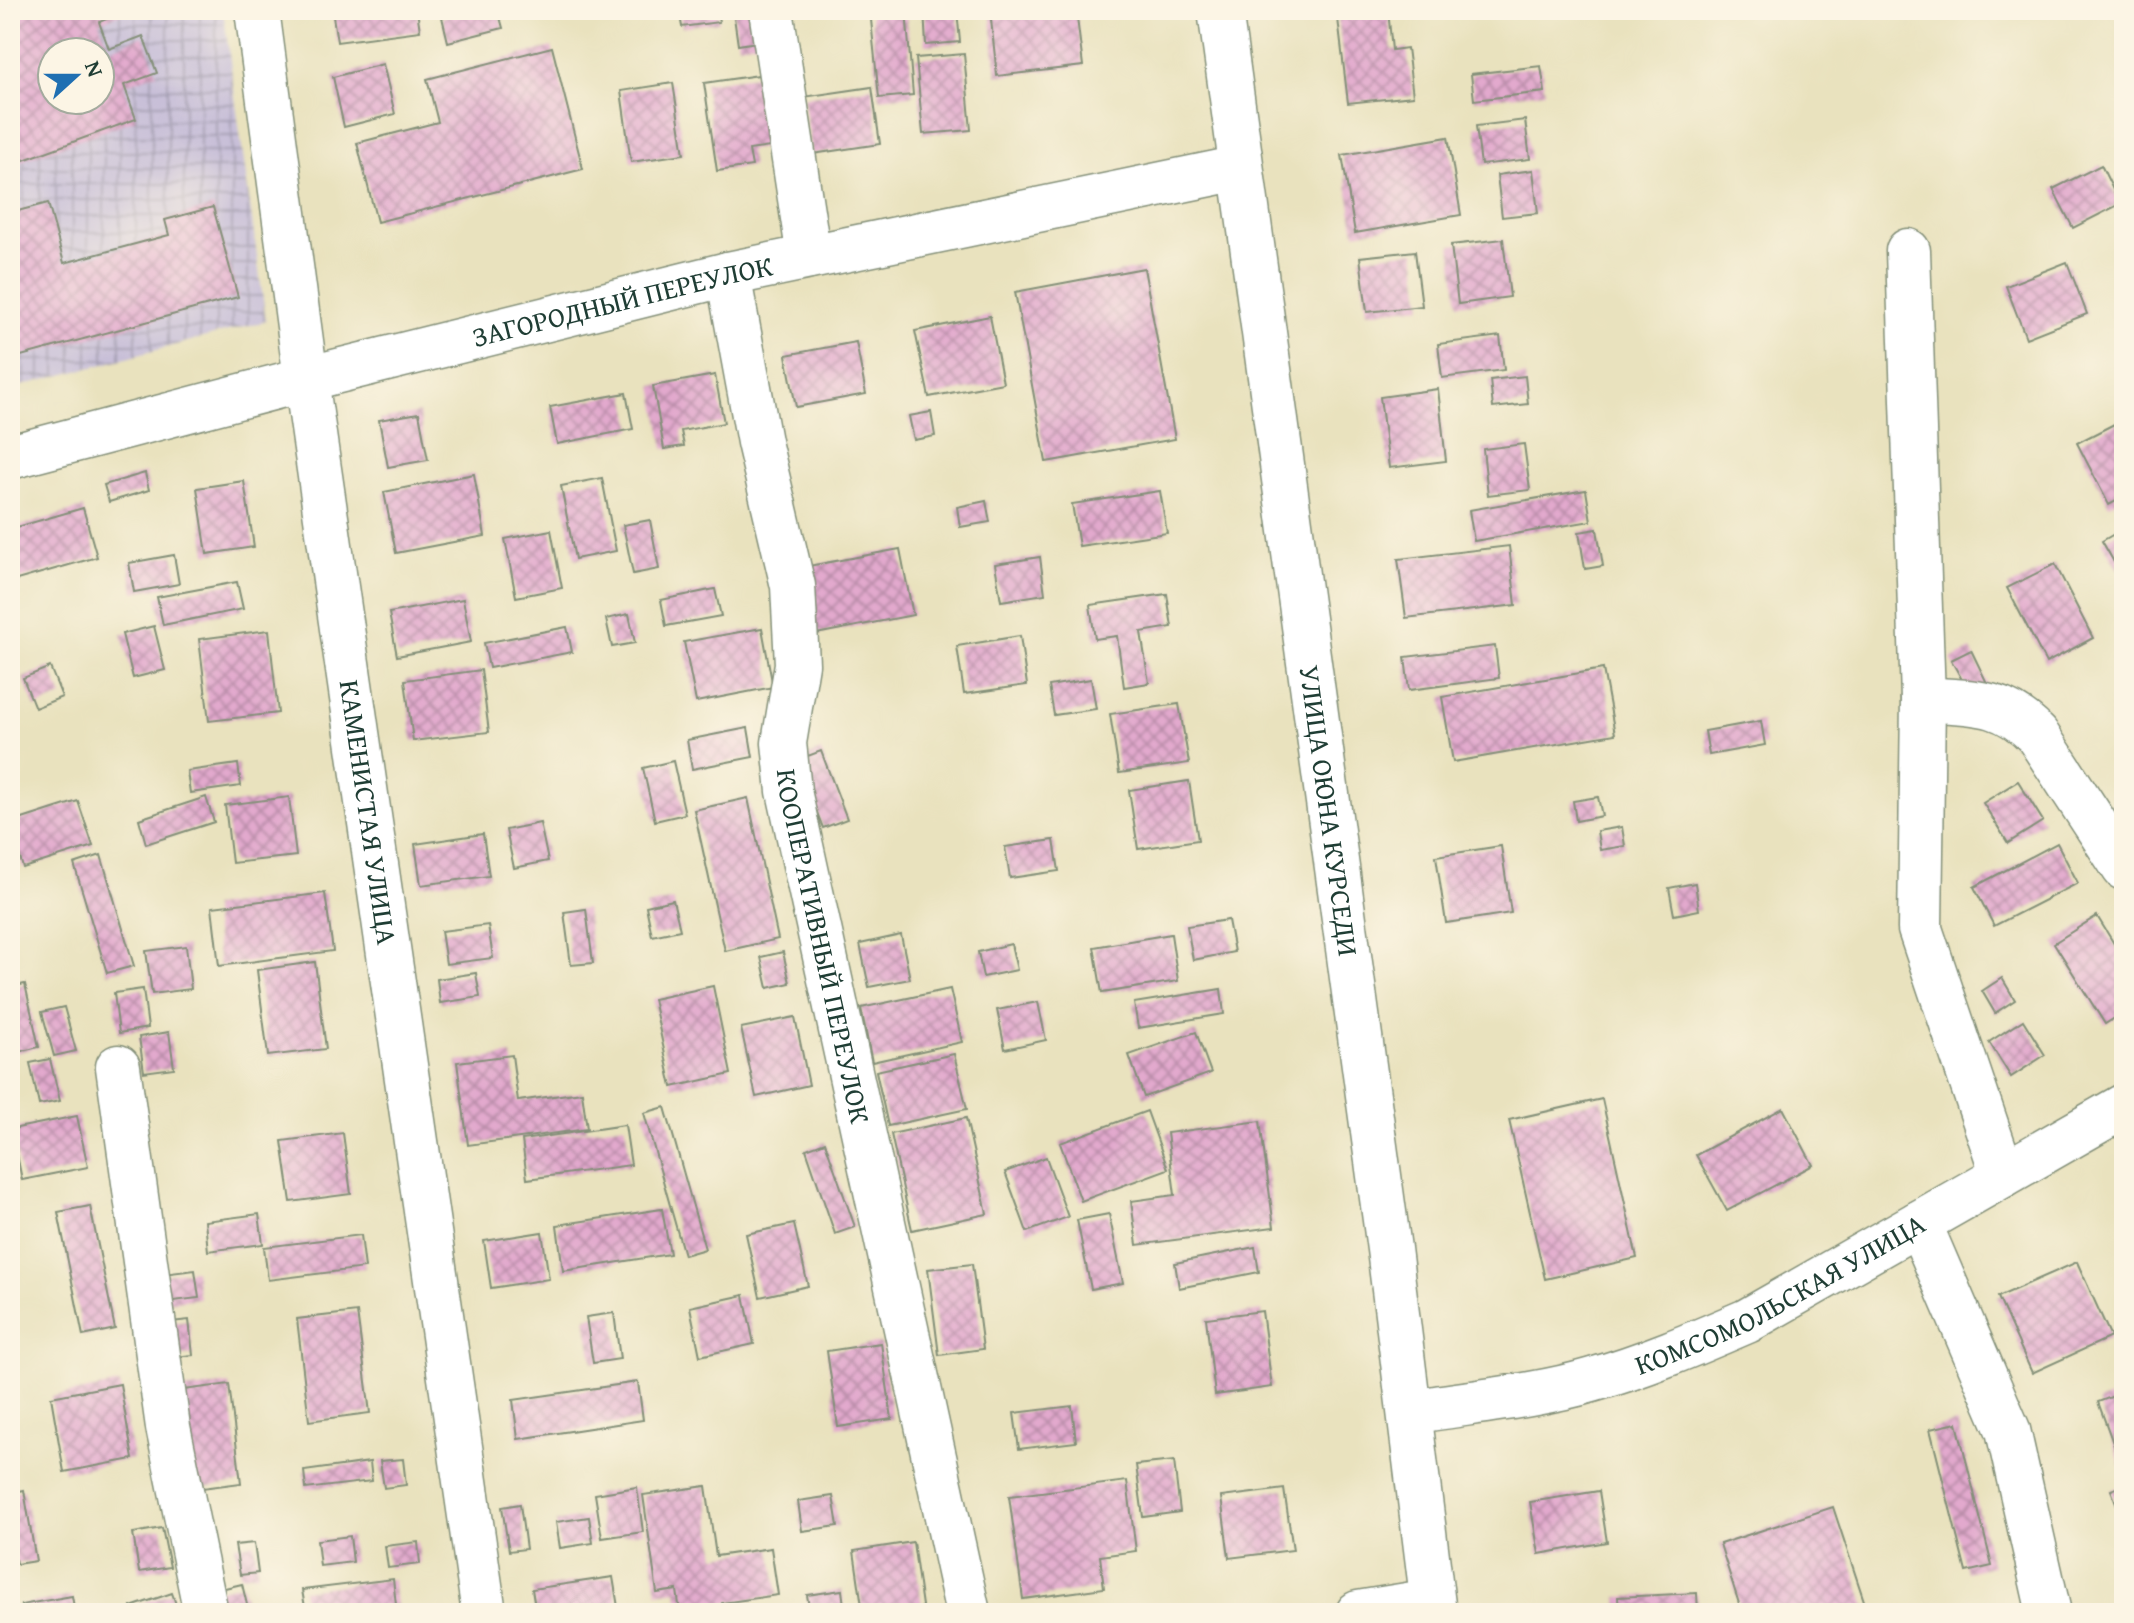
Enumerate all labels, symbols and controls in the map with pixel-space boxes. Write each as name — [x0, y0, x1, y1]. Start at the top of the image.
north arrow — [36, 36, 116, 116]
text: N — [77, 56, 112, 82]
street label: ЗАГОРОДНЫЙ ПЕРЕУЛОК — [468, 244, 776, 357]
street label: УЛИЦА ОЮНА КУРСЕДИ — [1290, 663, 1370, 959]
street label: КАМЕНИСТАЯ УЛИЦА — [330, 677, 408, 947]
street label: КООПЕРАТИВНЫЙ ПЕРЕУЛОК — [767, 767, 882, 1127]
street label: КОМСОМОЛЬСКАЯ УЛИЦА — [1629, 1203, 1932, 1385]

